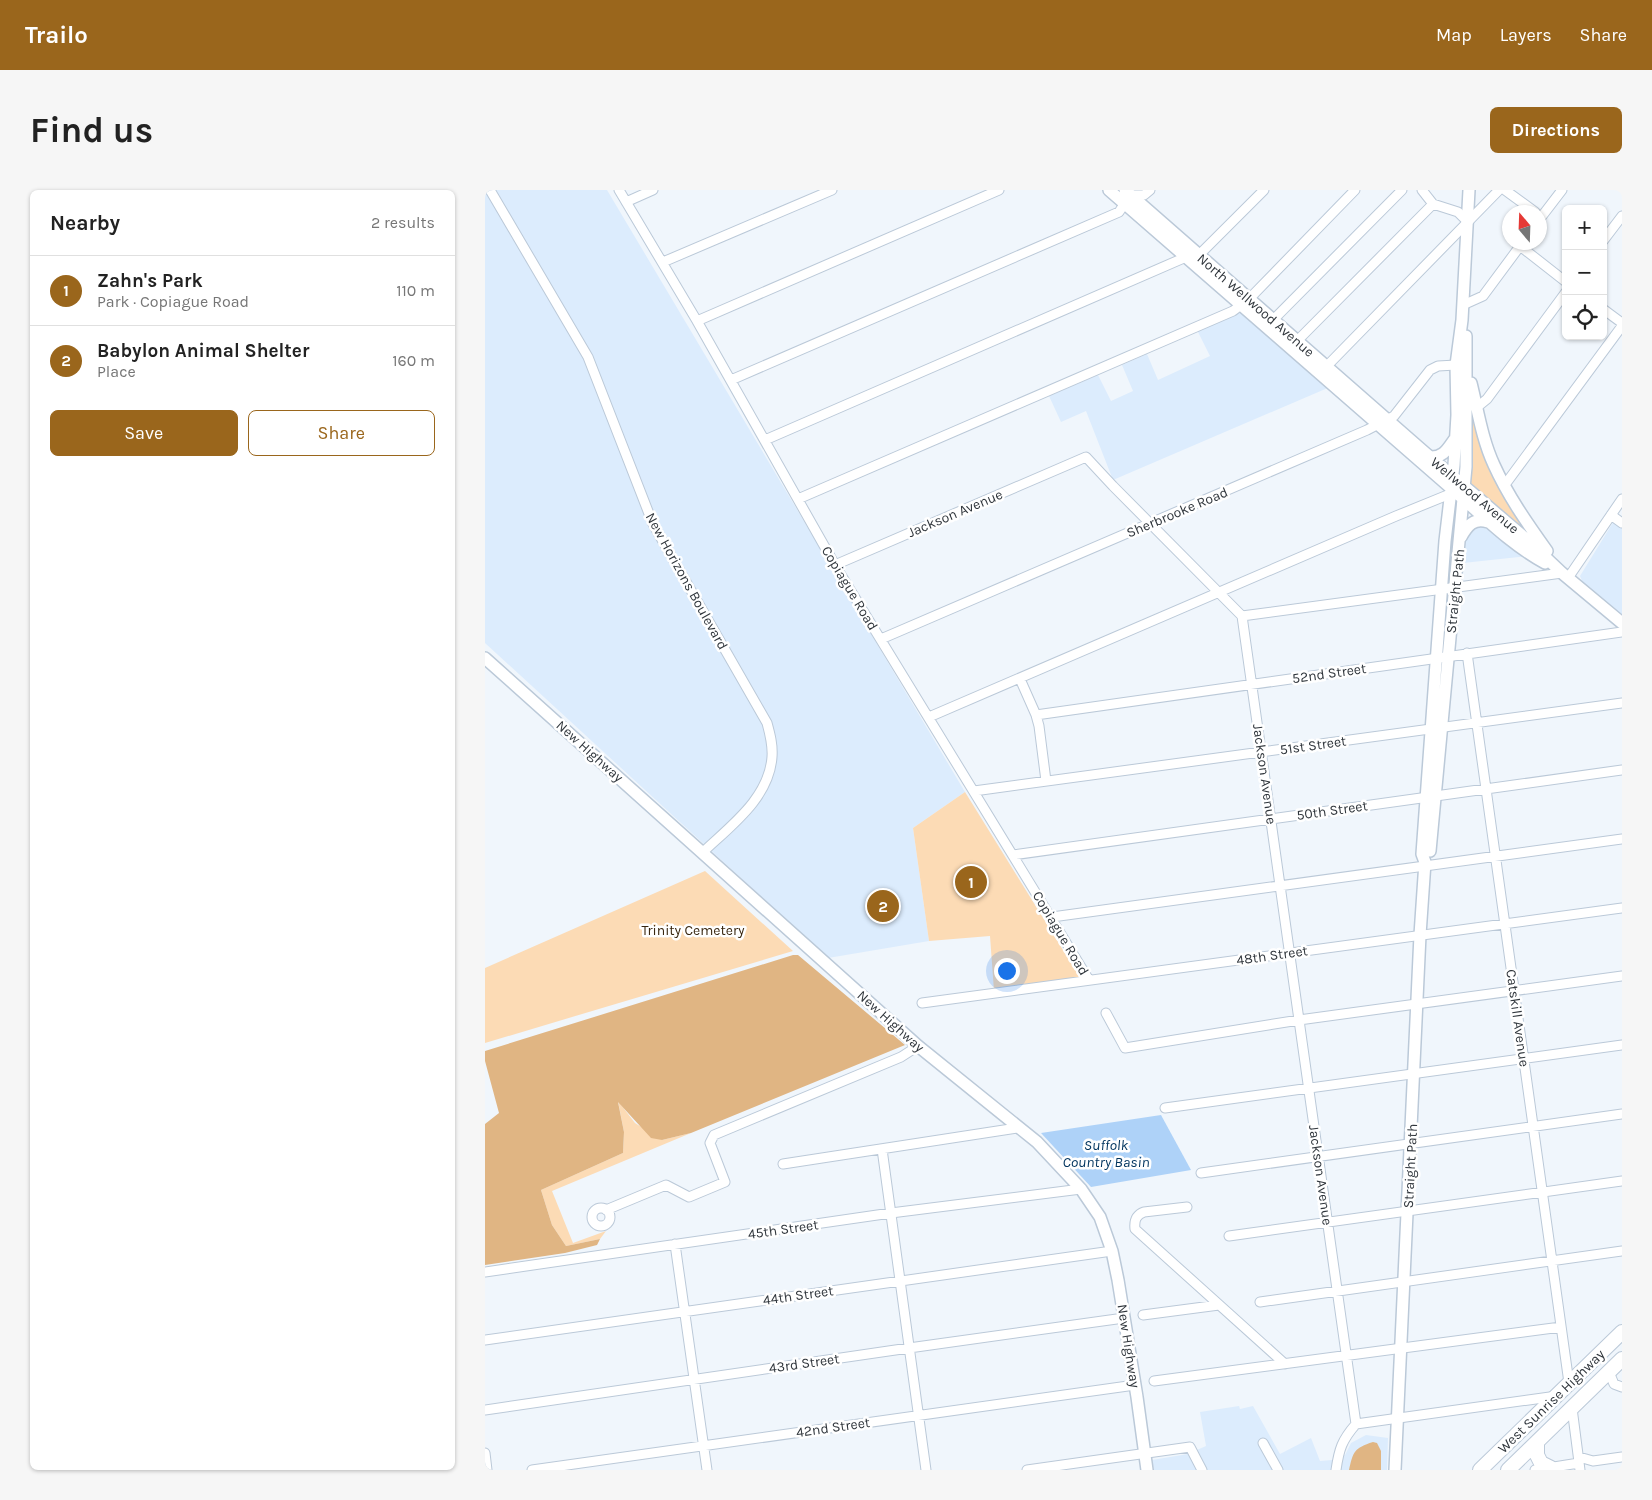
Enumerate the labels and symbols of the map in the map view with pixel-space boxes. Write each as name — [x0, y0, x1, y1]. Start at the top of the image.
north arrow — [1502, 205, 1547, 250]
street label: North Wellwood Avenue — [1194, 250, 1318, 361]
street label: Wellwood Avenue — [1427, 453, 1522, 537]
street label: Sherbrooke Road — [1124, 483, 1230, 541]
street label: Jackson Avenue — [905, 486, 1005, 541]
street label: New Horizons Boulevard — [642, 510, 731, 653]
street label: Copiague Road — [818, 543, 881, 634]
street label: Straight Path — [1443, 548, 1468, 634]
street label: 52nd Street — [1291, 660, 1367, 687]
street label: New Highway — [553, 717, 627, 786]
street label: Jackson Avenue — [1249, 723, 1280, 825]
street label: 51st Street — [1279, 732, 1347, 759]
street label: 50th Street — [1295, 797, 1369, 824]
pin: 1 — [955, 863, 987, 901]
pin: 2 — [867, 887, 899, 925]
street label: Copiague Road — [1029, 888, 1092, 979]
park label: Trinity Cemetery — [641, 922, 745, 939]
street label: 48th Street — [1235, 942, 1309, 969]
your location — [994, 958, 1020, 984]
street label: Catskill Avenue — [1502, 968, 1533, 1068]
street label: New Highway — [854, 987, 928, 1056]
street label: Straight Path — [1400, 1123, 1421, 1209]
street label: Jackson Avenue — [1305, 1124, 1336, 1226]
water label: Suffolk Country Basin — [1062, 1136, 1150, 1171]
street label: 45th Street — [747, 1216, 820, 1243]
street label: 44th Street — [762, 1282, 834, 1309]
street label: New Highway — [1114, 1303, 1144, 1390]
street label: West Sunrise Highway — [1494, 1346, 1609, 1457]
street label: 43rd Street — [768, 1350, 841, 1377]
street label: 42nd Street — [795, 1414, 871, 1441]

